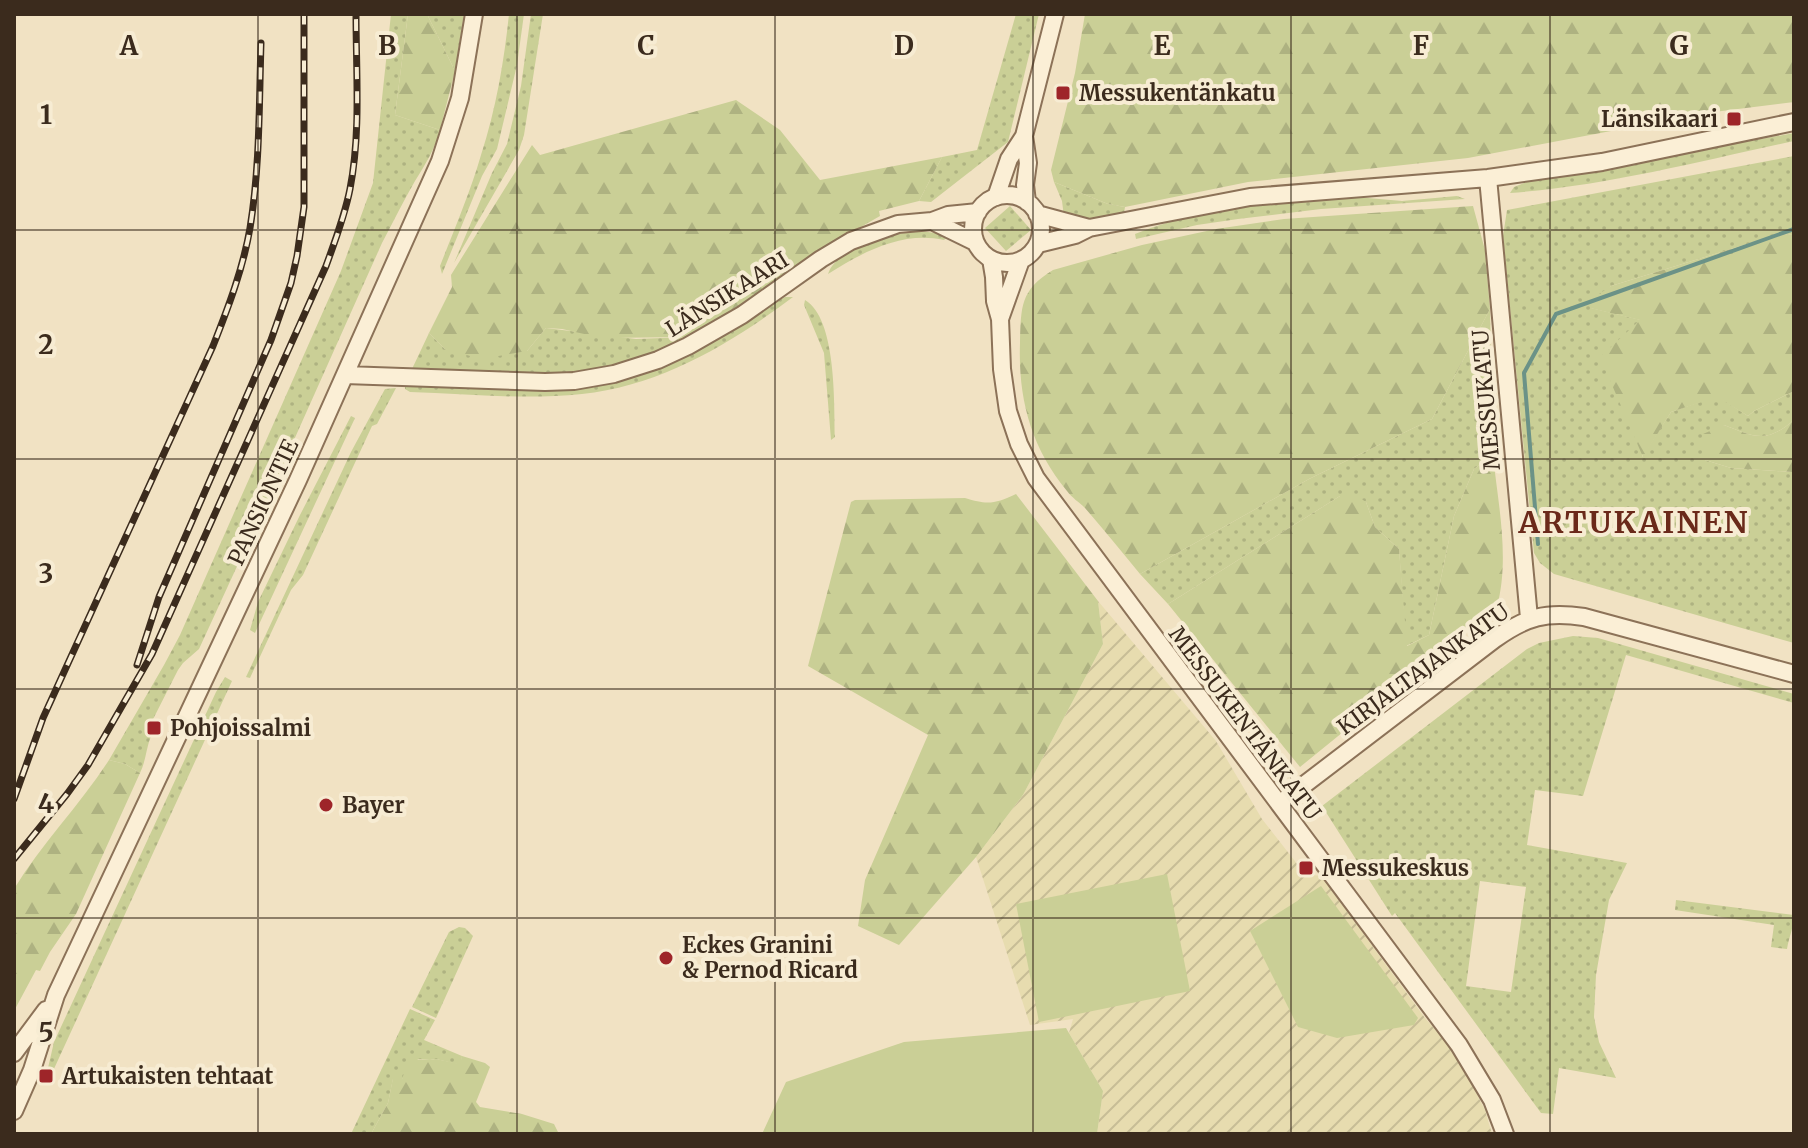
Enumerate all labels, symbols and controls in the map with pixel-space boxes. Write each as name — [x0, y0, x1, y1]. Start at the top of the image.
text: A — [119, 29, 139, 62]
text: B — [378, 29, 396, 62]
text: C — [637, 29, 655, 62]
text: D — [894, 29, 914, 62]
text: E — [1154, 29, 1171, 62]
text: F — [1413, 29, 1429, 62]
text: G — [1670, 29, 1689, 62]
place label: Messukentänkatu — [1079, 79, 1276, 107]
marker: Messukentänkatu — [1054, 84, 1072, 102]
text: 1 — [40, 98, 52, 131]
place label: Länsikaari — [1601, 105, 1718, 133]
marker: Länsikaari — [1725, 110, 1743, 128]
street label: LÄNSIKAARI — [660, 245, 794, 343]
text: 2 — [38, 328, 54, 361]
street label: MESSUKATU — [1466, 329, 1506, 471]
street label: PANSIONTIE — [222, 434, 304, 569]
district label: ARTUKAINEN — [1517, 503, 1750, 541]
text: 3 — [39, 557, 53, 590]
street label: KIRJALTAJANKATU — [1332, 597, 1514, 741]
street label: MESSUKENTÄNKATU — [1163, 621, 1327, 825]
place label: Pohjoissalmi — [170, 714, 311, 742]
marker: Pohjoissalmi — [145, 719, 163, 737]
text: 4 — [38, 787, 55, 820]
place label: Bayer — [342, 791, 405, 819]
marker: Bayer — [317, 796, 335, 814]
place label: Messukeskus — [1322, 854, 1469, 882]
marker: Messukeskus — [1297, 859, 1315, 877]
place label: Eckes Granini & Pernod Ricard — [682, 931, 858, 984]
marker: Eckes Granini & Pernod Ricard — [657, 949, 675, 967]
text: 5 — [38, 1016, 54, 1049]
place label: Artukaisten tehtaat — [61, 1062, 273, 1090]
marker: Artukaisten tehtaat — [37, 1067, 55, 1085]

